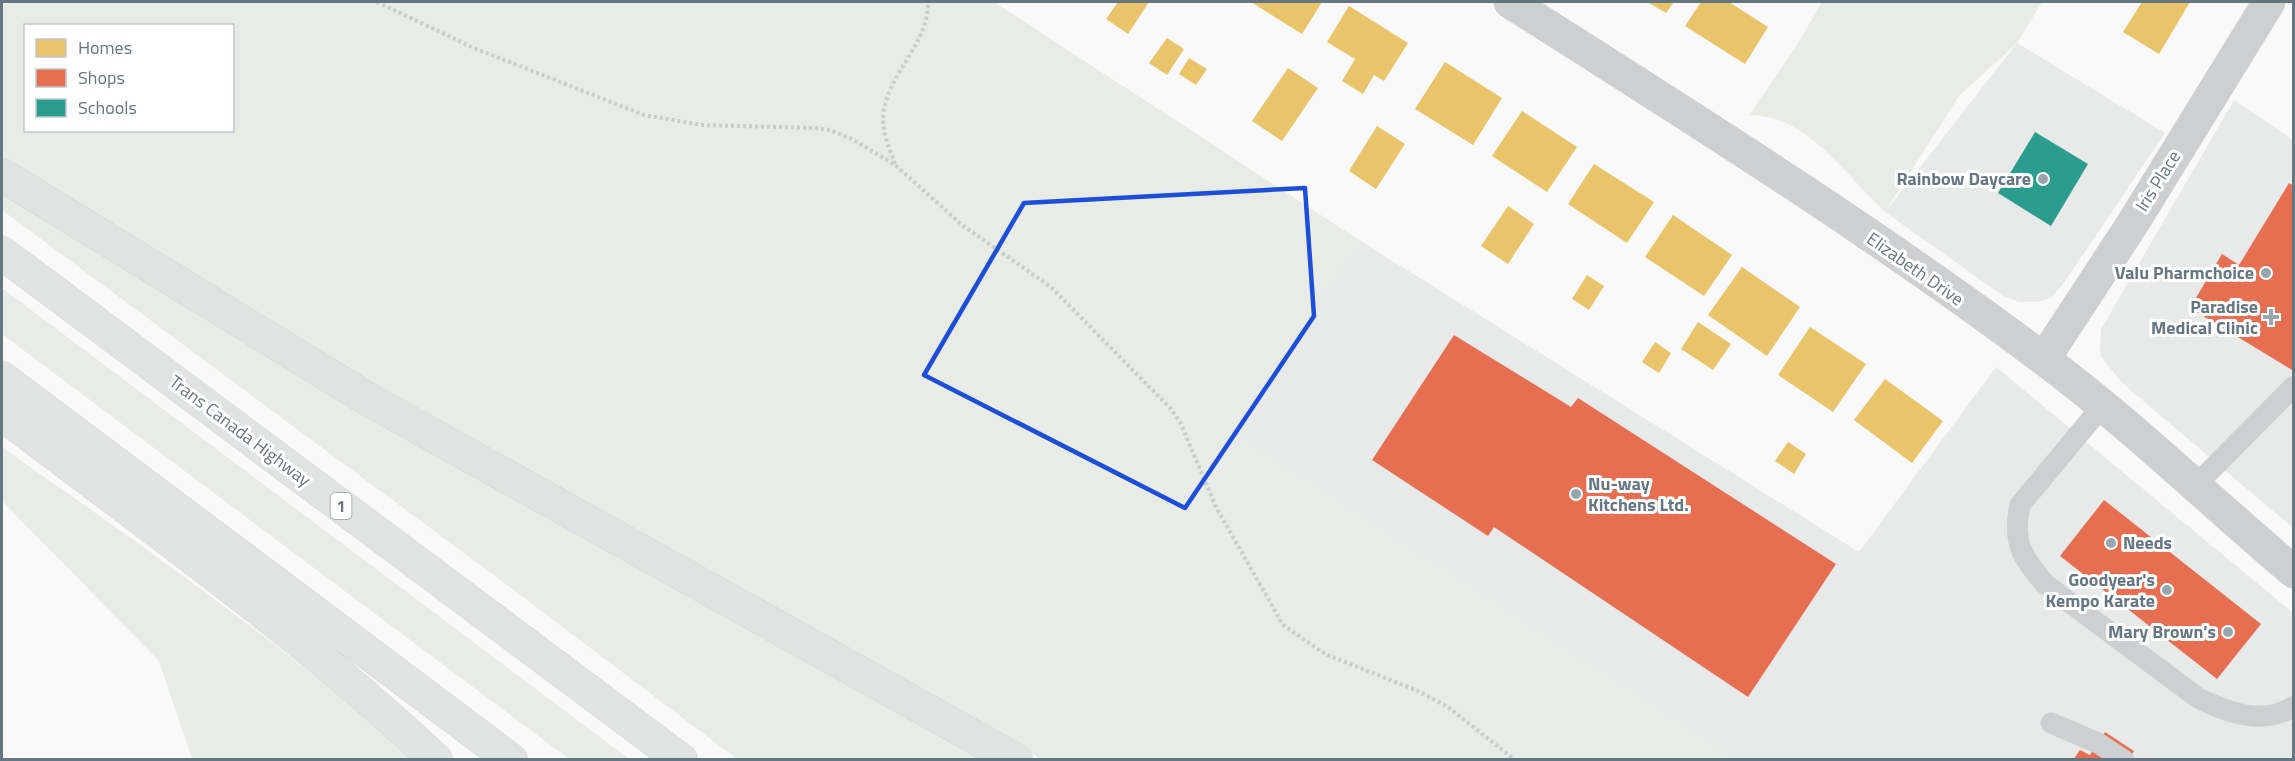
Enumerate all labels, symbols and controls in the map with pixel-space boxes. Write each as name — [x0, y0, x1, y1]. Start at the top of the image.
legend — [24, 24, 234, 132]
text: Homes — [78, 34, 132, 61]
text: Shops — [78, 64, 125, 91]
text: Schools — [78, 94, 137, 121]
street label: Iris Place — [2128, 145, 2187, 217]
place label: Rainbow Daycare — [1896, 165, 2031, 192]
marker: Rainbow Daycare — [2036, 172, 2050, 186]
street label: Elizabeth Drive — [1861, 225, 1969, 312]
place label: Valu Pharmchoice — [2115, 259, 2254, 286]
marker: Valu Pharmchoice — [2259, 266, 2273, 280]
place label: Paradise Medical Clinic — [2151, 293, 2258, 341]
marker: Paradise Medical Clinic — [2262, 308, 2280, 326]
street label: Trans Canada Highway — [164, 368, 317, 493]
place label: Nu-way Kitchens Ltd. — [1588, 470, 1689, 518]
marker: Nu-way Kitchens Ltd. — [1569, 487, 1583, 501]
road number: 1 — [330, 493, 352, 519]
place label: Needs — [2123, 529, 2172, 556]
marker: Needs — [2104, 536, 2118, 550]
place label: Goodyear's Kempo Karate — [2046, 566, 2155, 614]
marker: Goodyear's Kempo Karate — [2160, 583, 2174, 597]
place label: Mary Brown's — [2108, 618, 2216, 645]
marker: Mary Brown's — [2221, 625, 2235, 639]

